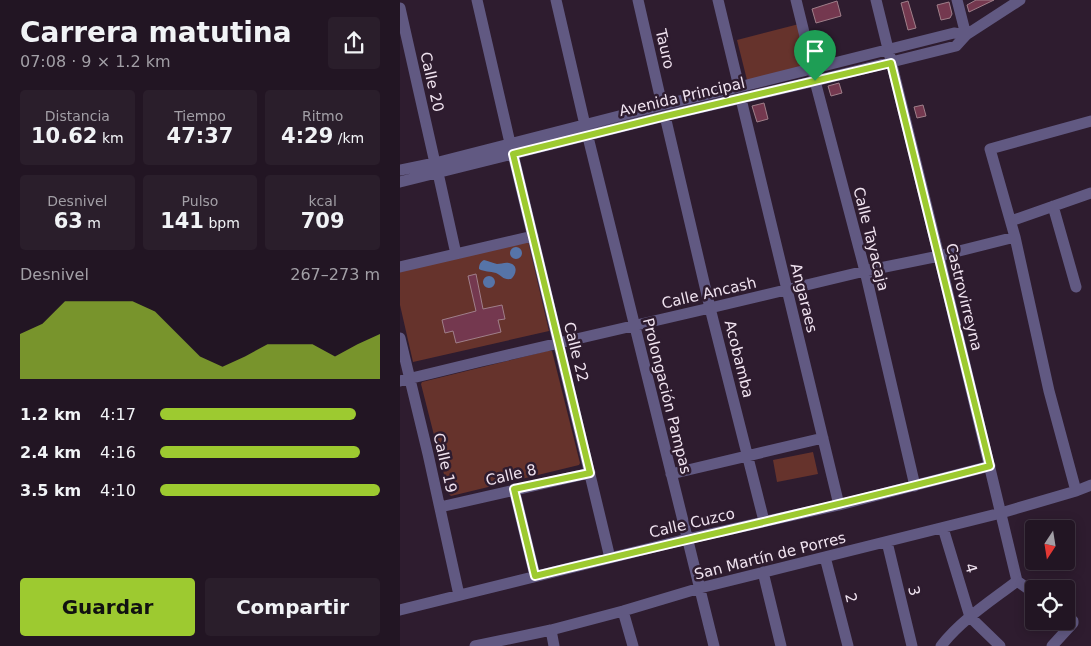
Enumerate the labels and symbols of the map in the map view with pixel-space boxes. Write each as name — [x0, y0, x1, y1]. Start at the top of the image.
street label: Tauro — [651, 26, 678, 71]
pin — [794, 30, 836, 81]
street label: Calle 20 — [416, 50, 448, 114]
street label: Avenida Principal — [617, 74, 747, 120]
street label: Calle Tayacaja — [849, 185, 893, 293]
street label: Castrovirreyna — [942, 241, 986, 353]
street label: Angaraes — [787, 261, 821, 335]
street label: Calle Ancash — [660, 273, 758, 313]
street label: Prolongación Pampas — [639, 316, 695, 476]
street label: Acobamba — [721, 318, 757, 400]
street label: Calle 22 — [560, 320, 592, 384]
street label: Calle 19 — [429, 431, 461, 495]
street label: Calle 8 — [484, 460, 538, 490]
street label: Calle Cuzco — [647, 504, 737, 542]
north arrow — [1025, 520, 1075, 570]
street label: San Martín de Porres — [692, 528, 848, 584]
street label: 4 — [961, 561, 981, 575]
street label: 3 — [904, 584, 924, 598]
street label: 2 — [841, 591, 861, 605]

